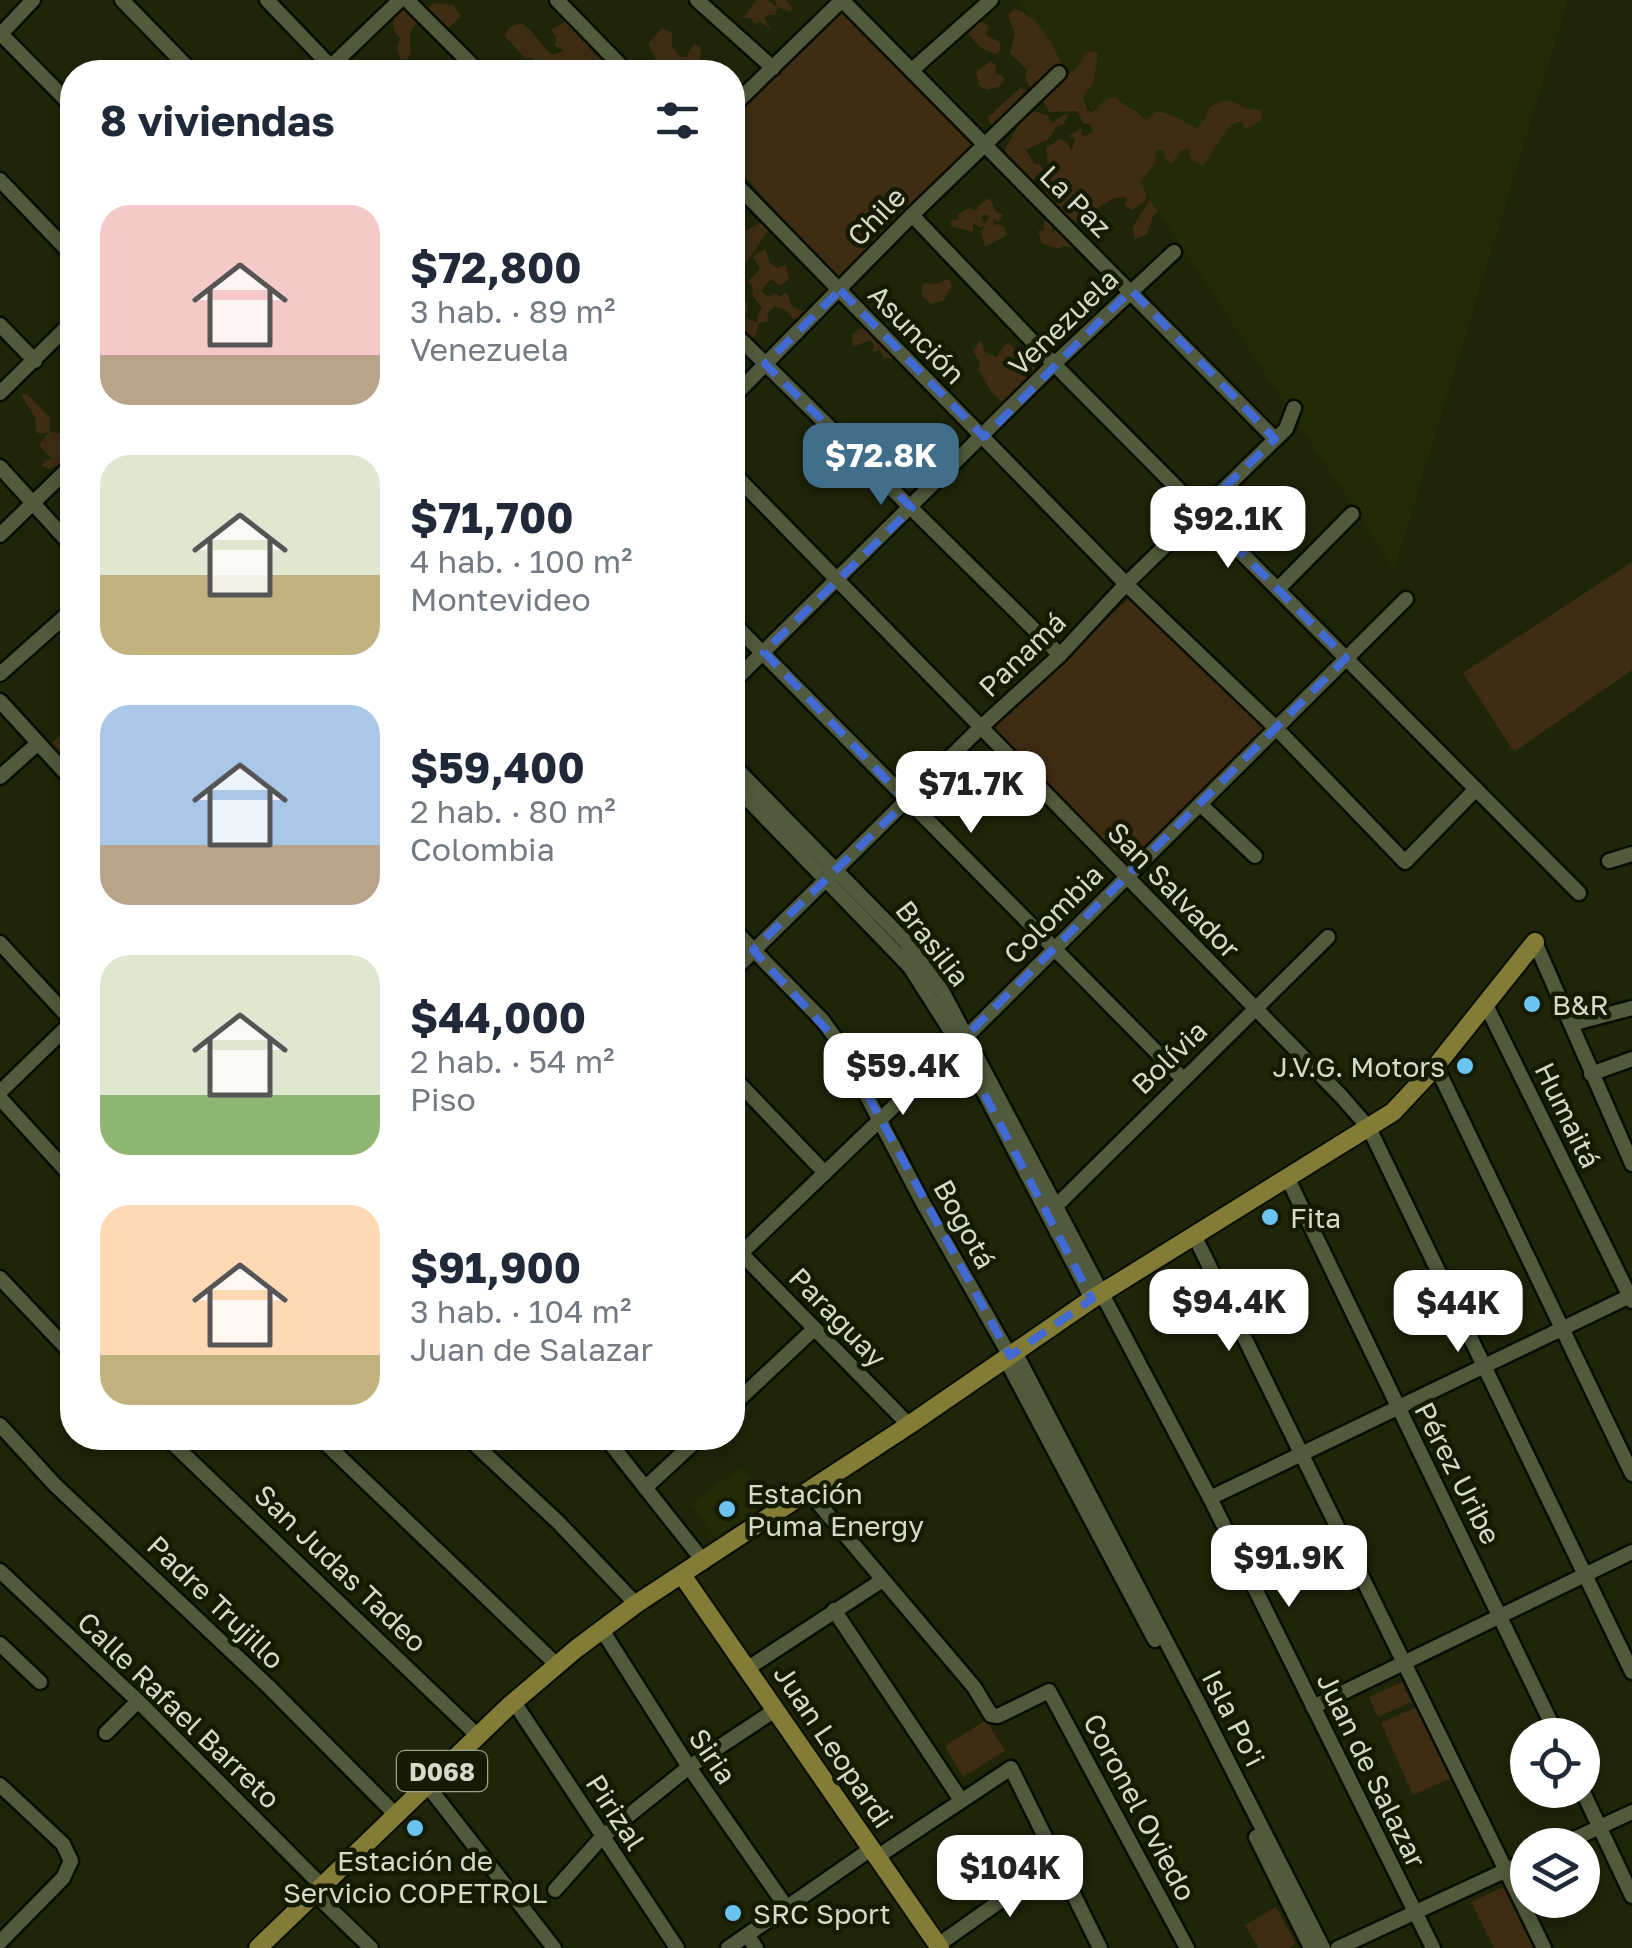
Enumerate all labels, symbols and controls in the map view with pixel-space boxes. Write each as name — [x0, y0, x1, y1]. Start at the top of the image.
icon: filters — [650, 93, 705, 148]
text: 8 viviendas — [100, 95, 335, 145]
street label: La Paz — [1033, 158, 1119, 244]
street label: Chile — [840, 180, 912, 252]
text: $72,800 — [410, 242, 582, 292]
icon: home — [180, 245, 300, 365]
street label: Venezuela — [1002, 262, 1124, 382]
street label: Asunción — [862, 278, 972, 390]
text: 3 hab. · 89 m² — [410, 292, 615, 330]
text: Venezuela — [410, 330, 569, 368]
pin: $72.8K — [800, 423, 962, 508]
text: $72.8K — [825, 436, 937, 474]
pin: $92.1K — [1147, 486, 1309, 571]
text: $71,700 — [410, 492, 574, 542]
icon: home — [180, 495, 300, 615]
text: $92.1K — [1172, 499, 1284, 537]
text: 4 hab. · 100 m² — [410, 542, 633, 580]
text: Montevideo — [410, 580, 591, 618]
street label: Panamá — [972, 605, 1072, 703]
text: $59,400 — [410, 742, 585, 792]
icon: home — [180, 745, 300, 865]
pin: $71.7K — [890, 751, 1052, 836]
text: $71.7K — [918, 764, 1024, 802]
text: 2 hab. · 80 m² — [410, 792, 616, 830]
street label: San Salvador — [1101, 815, 1247, 965]
text: Colombia — [410, 830, 555, 868]
street label: Colombia — [997, 858, 1109, 970]
street label: Brasilia — [889, 893, 977, 993]
place label: B&R — [1552, 988, 1609, 1021]
text: $44,000 — [410, 992, 586, 1042]
marker: B&R — [1521, 993, 1543, 1015]
icon: home — [180, 995, 300, 1115]
street label: Bolívia — [1125, 1014, 1213, 1100]
pin: $59.4K — [822, 1033, 984, 1118]
text: 2 hab. · 54 m² — [410, 1042, 614, 1080]
text: $59.4K — [846, 1046, 960, 1084]
place label: J.V.G. Motors — [1273, 1050, 1445, 1083]
marker: J.V.G. Motors — [1454, 1055, 1476, 1077]
street label: Humaitá — [1528, 1057, 1608, 1173]
text: Piso — [410, 1080, 476, 1118]
street label: Bogotá — [927, 1174, 1003, 1274]
place label: Fita — [1290, 1201, 1341, 1234]
marker: Fita — [1259, 1206, 1281, 1228]
text: $91,900 — [410, 1242, 581, 1292]
icon: home — [180, 1245, 300, 1365]
street label: Paraguay — [783, 1260, 894, 1374]
pin: $94.4K — [1148, 1269, 1310, 1354]
pin: $44K — [1399, 1270, 1517, 1355]
text: $94.4K — [1171, 1282, 1287, 1320]
text: $44K — [1416, 1283, 1500, 1321]
text: 3 hab. · 104 m² — [410, 1292, 631, 1330]
text: Juan de Salazar — [410, 1330, 653, 1368]
street label: Pérez Uribe — [1408, 1397, 1508, 1549]
place label: Estación Puma Energy — [747, 1477, 924, 1542]
street label: San Judas Tadeo — [248, 1478, 434, 1658]
marker: Estación Puma Energy — [716, 1498, 738, 1520]
pin: $91.9K — [1208, 1525, 1370, 1610]
street label: Padre Trujillo — [141, 1529, 291, 1675]
text: $91.9K — [1233, 1538, 1345, 1576]
street label: Calle Rafael Barreto — [71, 1605, 287, 1815]
street label: Juan Leopardi — [767, 1658, 901, 1834]
street label: Isla Po'i — [1196, 1664, 1272, 1772]
street label: Juan de Salazar — [1311, 1667, 1433, 1873]
street label: Coronel Oviedo — [1077, 1708, 1203, 1906]
map controls — [1510, 1718, 1600, 1918]
button: locate — [1510, 1718, 1600, 1808]
street label: Siria — [683, 1722, 743, 1790]
road number: D068 — [397, 1751, 487, 1791]
street label: Pirizal — [579, 1768, 653, 1856]
marker: Estación de Servicio COPETROL — [404, 1817, 426, 1839]
button: layers — [1510, 1828, 1600, 1918]
pin: $104K — [940, 1835, 1080, 1920]
place label: Estación de Servicio COPETROL — [283, 1844, 547, 1909]
text: $104K — [959, 1848, 1061, 1886]
place label: SRC Sport — [753, 1897, 891, 1930]
marker: SRC Sport — [722, 1902, 744, 1924]

